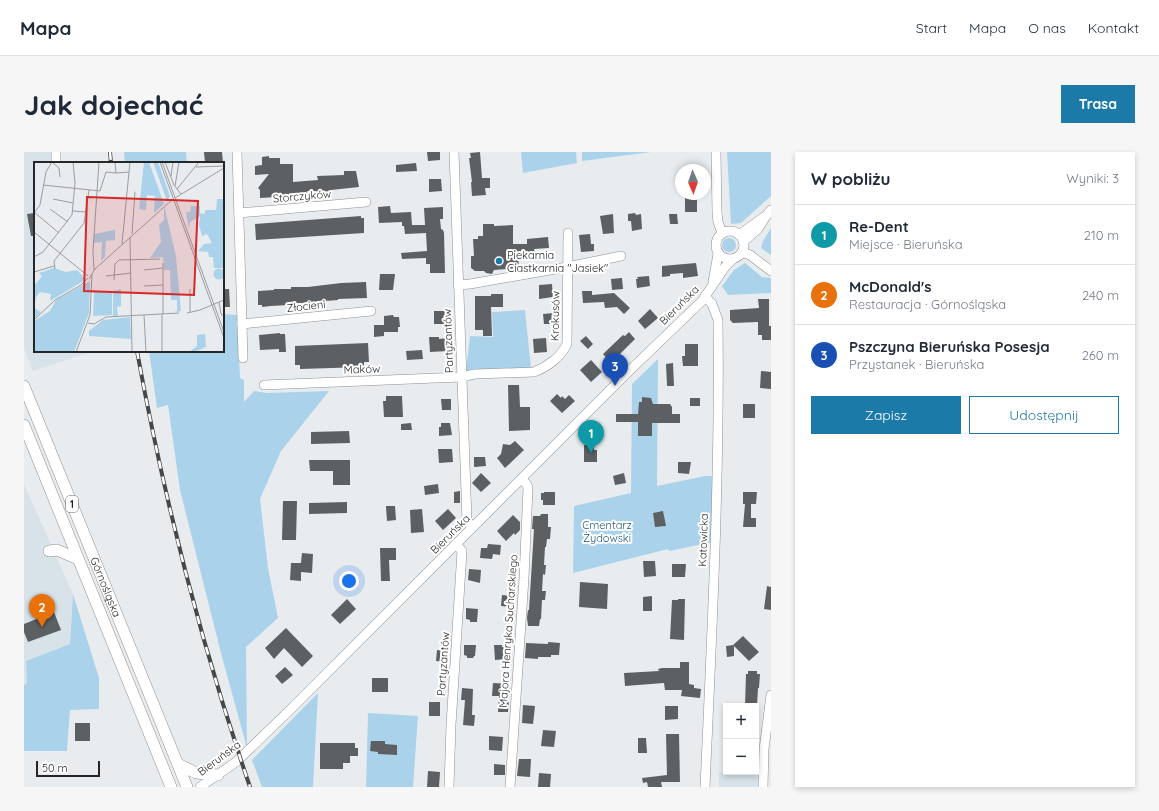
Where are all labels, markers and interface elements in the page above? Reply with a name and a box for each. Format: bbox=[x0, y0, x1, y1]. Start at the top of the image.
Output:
text: Mapa bbox=[20, 16, 71, 40]
text: Start bbox=[916, 19, 947, 37]
text: Mapa bbox=[969, 19, 1006, 37]
text: O nas bbox=[1028, 19, 1066, 37]
text: Kontakt bbox=[1088, 19, 1139, 37]
button: Trasa bbox=[1061, 85, 1135, 123]
text: Jak dojechać bbox=[24, 87, 203, 122]
inset map bbox=[34, 162, 224, 352]
north arrow bbox=[675, 164, 711, 200]
text: W pobliżu bbox=[811, 168, 891, 189]
text: Wyniki: 3 bbox=[1066, 170, 1119, 186]
street label: Storczyków bbox=[272, 186, 332, 206]
text: Re-Dent bbox=[849, 217, 909, 236]
text: 1 bbox=[821, 227, 827, 243]
text: 210 m bbox=[1084, 227, 1119, 243]
text: Miejsce · Bieruńska bbox=[849, 236, 963, 252]
place label: Piekarnia Ciastkarnia "Jasiek" bbox=[507, 248, 608, 275]
marker: Piekarnia Ciastkarnia "Jasiek" bbox=[494, 256, 504, 266]
text: McDonald's bbox=[849, 277, 931, 296]
street label: Bieruńska bbox=[656, 282, 702, 328]
text: 2 bbox=[820, 287, 828, 303]
text: 240 m bbox=[1082, 287, 1119, 303]
street label: Krokusów bbox=[548, 291, 562, 341]
text: Restauracja · Górnośląska bbox=[849, 296, 1006, 312]
street label: Złocieni bbox=[286, 297, 326, 315]
street label: Partyzantów bbox=[440, 309, 456, 373]
text: Pszczyna Bieruńska Posesja bbox=[849, 337, 1050, 356]
text: 3 bbox=[821, 347, 827, 363]
text: 260 m bbox=[1082, 347, 1119, 363]
pin: 3 bbox=[602, 353, 628, 386]
text: Przystanek · Bieruńska bbox=[849, 356, 984, 372]
street label: Maków bbox=[343, 361, 381, 377]
button: Zapisz bbox=[811, 396, 961, 434]
button: Udostępnij bbox=[969, 396, 1119, 434]
pin: 1 bbox=[578, 420, 604, 453]
road number: 1 bbox=[66, 496, 78, 512]
street label: Bieruńska bbox=[427, 511, 473, 557]
street label: Katowicka bbox=[695, 513, 711, 567]
park label: Cmentarz Żydowski bbox=[582, 518, 632, 545]
street label: Majora Henryka Sucharskiego bbox=[496, 553, 520, 708]
street label: Górnośląska bbox=[87, 555, 124, 619]
your location bbox=[339, 571, 359, 591]
pin: 2 bbox=[29, 594, 55, 627]
street label: Partyzantów bbox=[434, 631, 452, 697]
map controls bbox=[723, 703, 759, 775]
button: + bbox=[723, 703, 759, 739]
street label: Bieruńska bbox=[195, 737, 243, 779]
button: − bbox=[723, 739, 759, 775]
scale bar bbox=[36, 759, 100, 778]
text: 50 m bbox=[42, 761, 68, 775]

